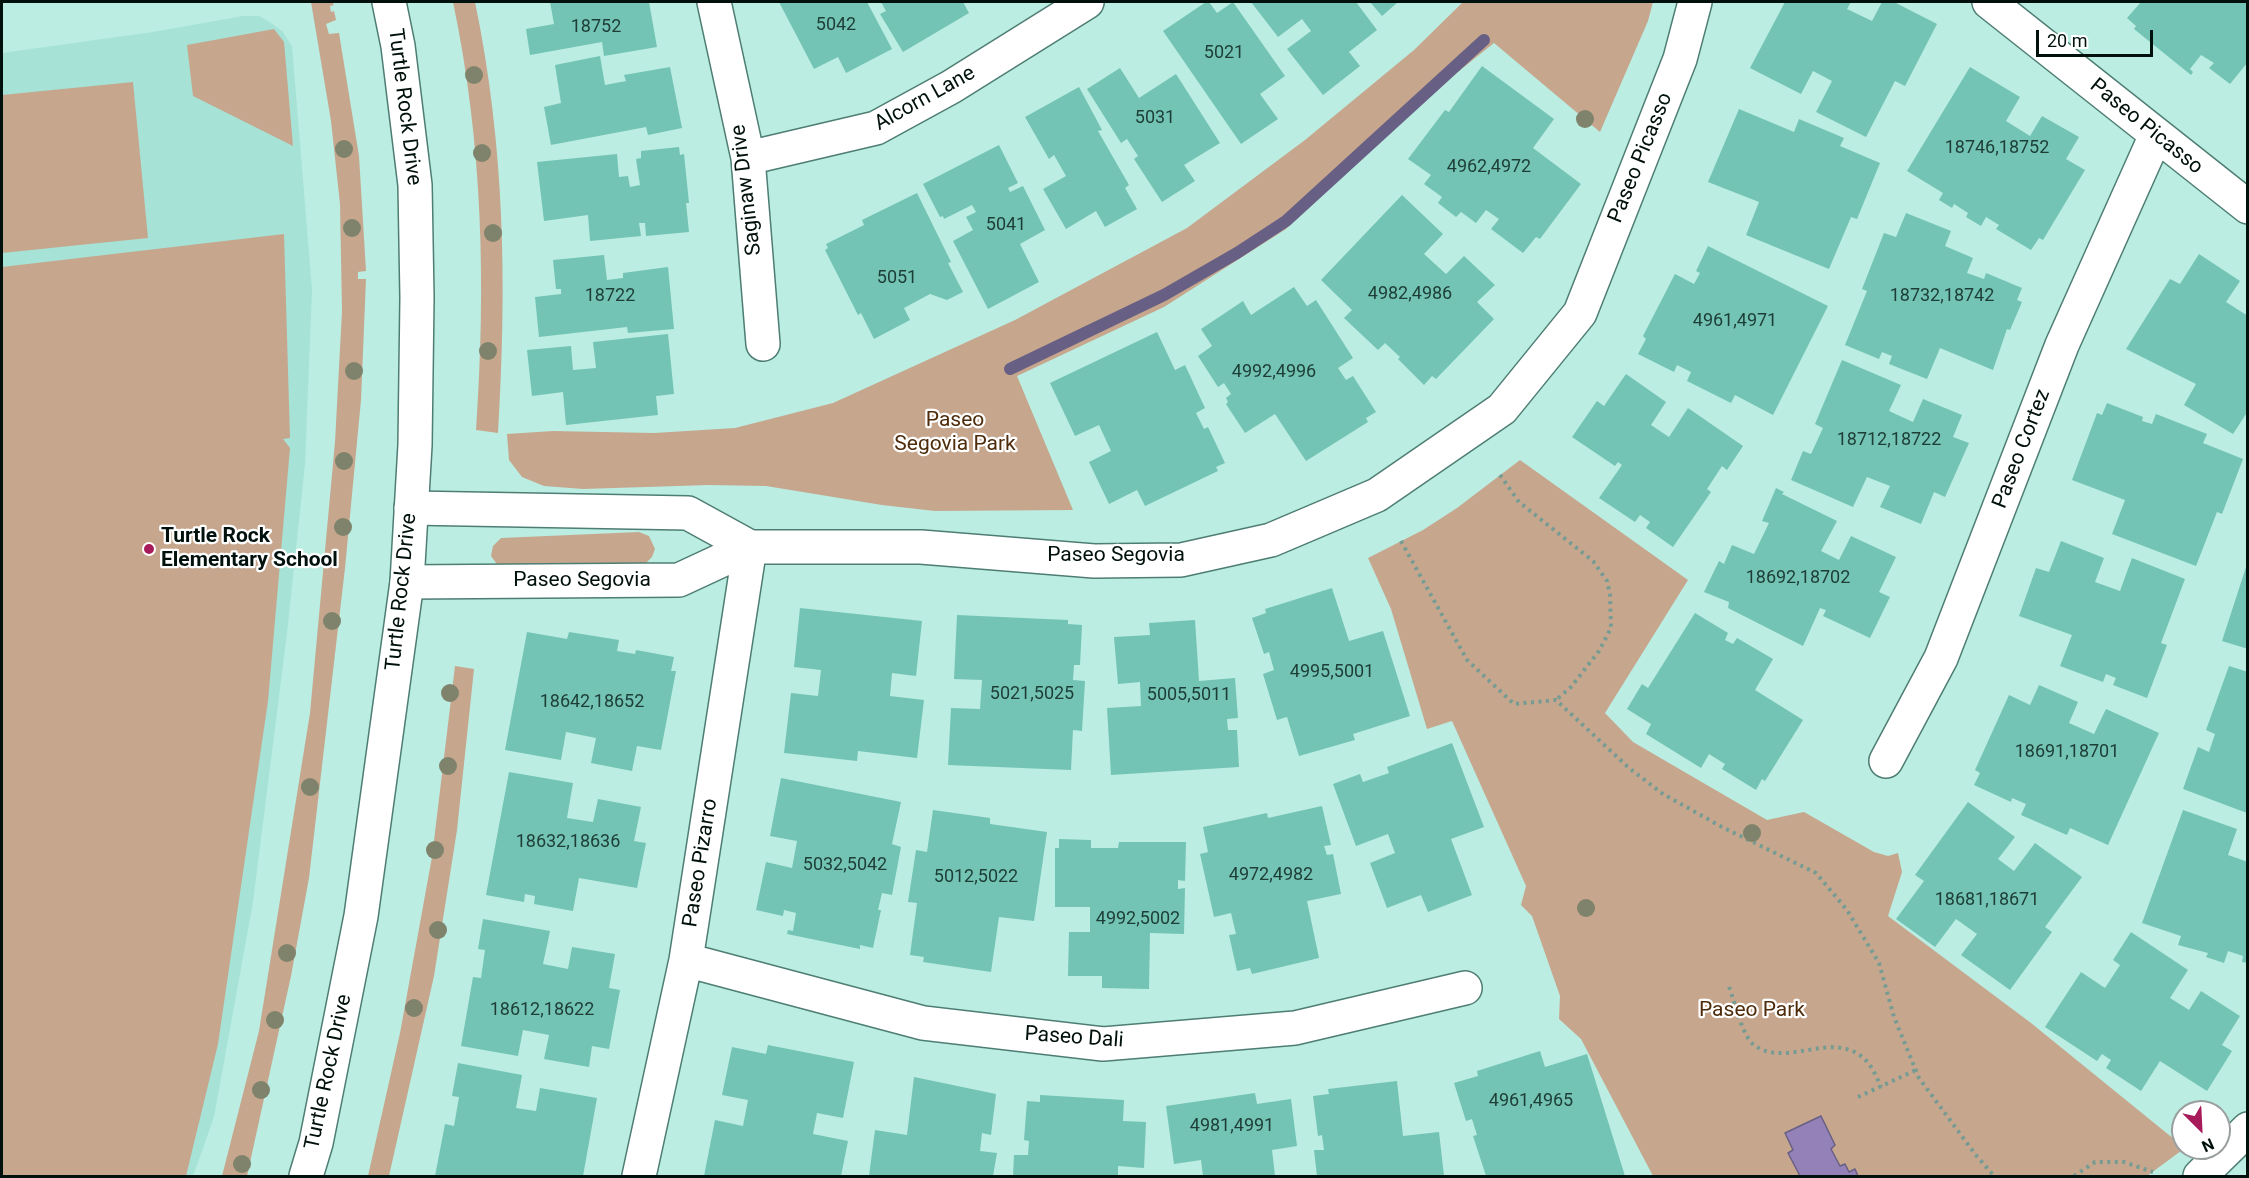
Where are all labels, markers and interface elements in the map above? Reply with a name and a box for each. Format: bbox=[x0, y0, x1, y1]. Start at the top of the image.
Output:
house number: 5042 bbox=[816, 14, 856, 36]
house number: 18752 bbox=[571, 16, 621, 38]
scale bar bbox=[2039, 18, 2156, 56]
street label: Turtle Rock Drive bbox=[382, 27, 426, 187]
text: 20 m bbox=[2047, 30, 2087, 51]
house number: 5021 bbox=[1204, 42, 1244, 64]
street label: Alcorn Lane bbox=[870, 61, 980, 137]
street label: Paseo Picasso bbox=[2084, 74, 2208, 180]
street label: Paseo Picasso bbox=[1603, 89, 1679, 227]
house number: 5031 bbox=[1135, 107, 1175, 129]
street label: Saginaw Drive bbox=[726, 123, 768, 257]
house number: 18746,18752 bbox=[1945, 137, 2049, 159]
house number: 4962,4972 bbox=[1447, 156, 1531, 178]
house number: 5041 bbox=[986, 214, 1026, 236]
house number: 5051 bbox=[877, 267, 917, 289]
house number: 4982,4986 bbox=[1368, 283, 1452, 305]
house number: 18722 bbox=[585, 285, 635, 307]
house number: 18732,18742 bbox=[1890, 285, 1994, 307]
house number: 4961,4971 bbox=[1693, 310, 1777, 332]
house number: 4992,4996 bbox=[1232, 361, 1316, 383]
street label: Paseo Cortez bbox=[1988, 386, 2056, 512]
park label: Paseo Segovia Park bbox=[894, 408, 1016, 458]
house number: 18712,18722 bbox=[1837, 429, 1941, 451]
street label: Turtle Rock Drive bbox=[381, 512, 423, 672]
place label: Turtle Rock Elementary School bbox=[161, 524, 338, 574]
marker: Turtle Rock Elementary School bbox=[142, 542, 156, 556]
street label: Paseo Segovia bbox=[1047, 543, 1185, 569]
house number: 18692,18702 bbox=[1746, 567, 1850, 589]
street label: Paseo Segovia bbox=[513, 568, 651, 594]
house number: 4995,5001 bbox=[1290, 661, 1374, 683]
house number: 5021,5025 bbox=[990, 683, 1074, 705]
house number: 5005,5011 bbox=[1147, 684, 1231, 706]
house number: 18642,18652 bbox=[540, 691, 644, 713]
house number: 18691,18701 bbox=[2015, 741, 2119, 763]
street label: Paseo Pizarro bbox=[678, 797, 724, 929]
house number: 18632,18636 bbox=[516, 831, 620, 853]
house number: 5032,5042 bbox=[803, 854, 887, 876]
house number: 4972,4982 bbox=[1229, 864, 1313, 886]
house number: 5012,5022 bbox=[934, 866, 1018, 888]
house number: 18681,18671 bbox=[1935, 889, 2039, 911]
house number: 4992,5002 bbox=[1096, 908, 1180, 930]
street label: Turtle Rock Drive bbox=[300, 992, 358, 1152]
park label: Paseo Park bbox=[1699, 998, 1805, 1024]
house number: 18612,18622 bbox=[490, 999, 594, 1021]
street label: Paseo Dali bbox=[1024, 1022, 1124, 1054]
house number: 4961,4965 bbox=[1489, 1090, 1573, 1112]
north arrow bbox=[2171, 1100, 2231, 1160]
house number: 4981,4991 bbox=[1190, 1115, 1274, 1137]
text: N bbox=[2199, 1134, 2217, 1156]

